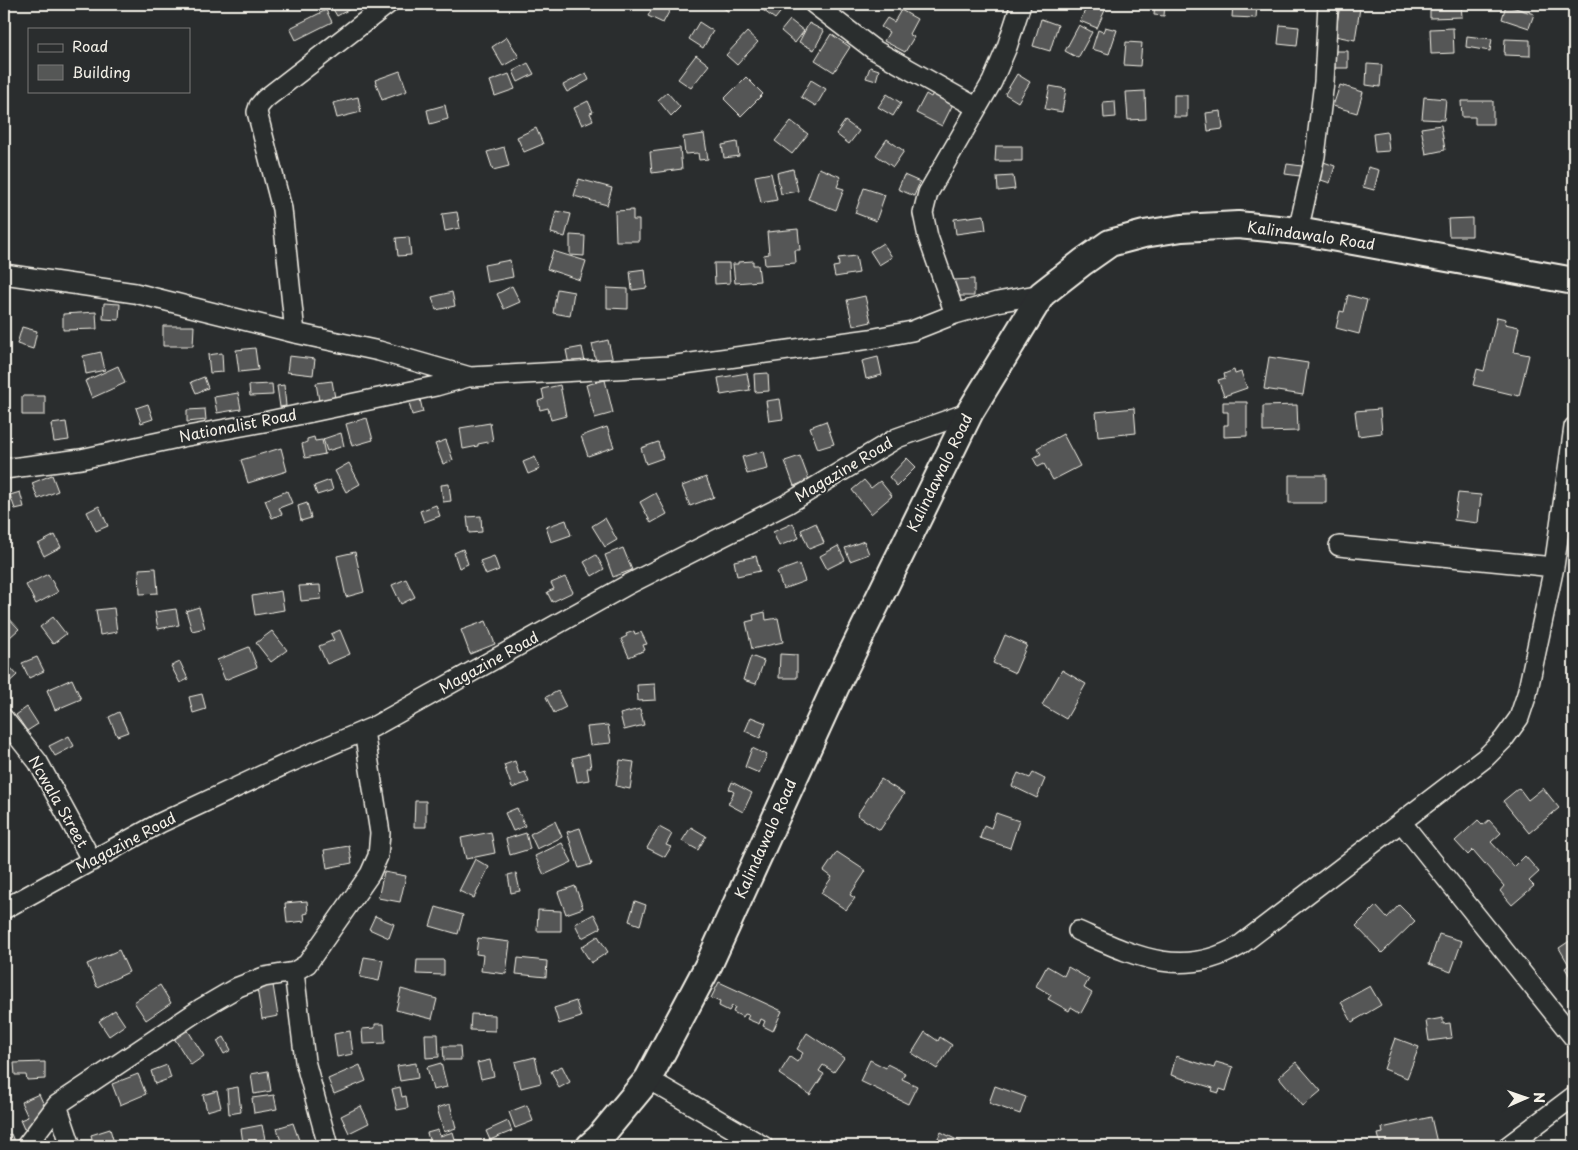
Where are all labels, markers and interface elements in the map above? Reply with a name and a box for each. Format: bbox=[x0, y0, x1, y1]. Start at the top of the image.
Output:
legend bbox=[28, 28, 190, 92]
text: Road bbox=[72, 34, 108, 57]
text: Building bbox=[72, 60, 131, 83]
street label: Kalindawalo Road bbox=[1246, 214, 1377, 255]
street label: Nationalist Road bbox=[177, 402, 299, 447]
street label: Kalindawalo Road bbox=[900, 409, 977, 535]
street label: Magazine Road bbox=[790, 430, 897, 507]
street label: Magazine Road bbox=[434, 625, 542, 699]
street label: Ncwala Street bbox=[24, 751, 95, 851]
street label: Kalindawalo Road bbox=[728, 775, 801, 902]
street label: Magazine Road bbox=[71, 805, 180, 878]
north arrow bbox=[1500, 1072, 1550, 1122]
text: N bbox=[1529, 1092, 1550, 1103]

